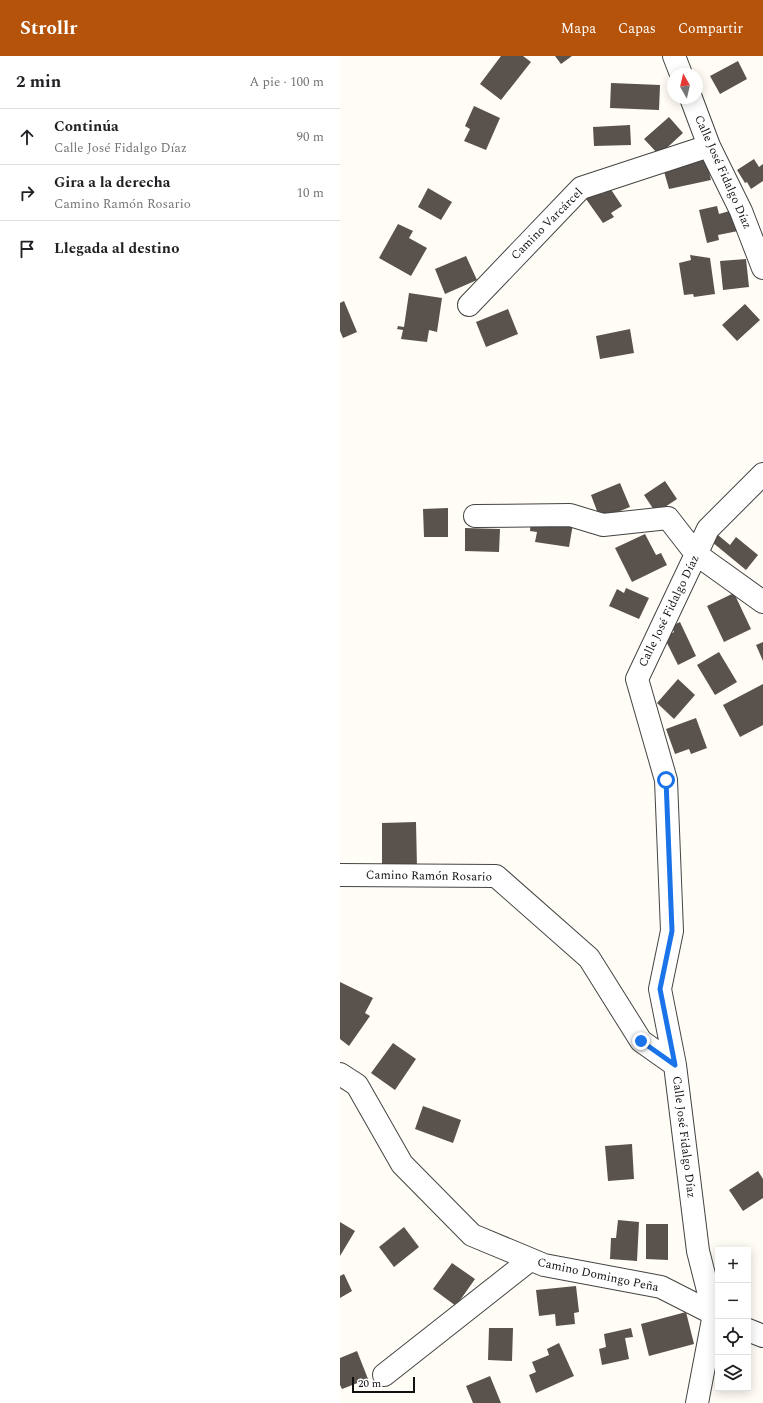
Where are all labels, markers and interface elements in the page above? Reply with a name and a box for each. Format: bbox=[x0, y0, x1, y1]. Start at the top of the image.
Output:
text: Strollr bbox=[20, 14, 77, 43]
text: Mapa bbox=[561, 18, 596, 39]
text: Capas bbox=[618, 18, 656, 39]
text: Compartir bbox=[678, 18, 743, 39]
north arrow bbox=[667, 68, 703, 104]
text: 2 min bbox=[16, 69, 61, 95]
text: A pie · 100 m bbox=[250, 72, 324, 92]
street label: Calle José Fidalgo Díaz bbox=[689, 112, 757, 232]
text: Continúa bbox=[54, 115, 119, 138]
icon: ahead bbox=[16, 126, 38, 148]
text: 90 m bbox=[297, 127, 324, 147]
text: Calle José Fidalgo Díaz bbox=[54, 138, 187, 158]
text: Gira a la derecha bbox=[54, 171, 170, 194]
icon: right bbox=[16, 182, 38, 204]
text: 10 m bbox=[297, 183, 324, 203]
street label: Camino Varcárcel bbox=[507, 184, 587, 264]
text: Camino Ramón Rosario bbox=[54, 194, 191, 214]
text: Llegada al destino bbox=[54, 237, 179, 260]
icon: arrive bbox=[16, 238, 38, 260]
street label: Calle José Fidalgo Díaz bbox=[634, 552, 704, 670]
route start bbox=[657, 771, 675, 789]
street label: Camino Ramón Rosario bbox=[366, 865, 492, 887]
route end bbox=[632, 1032, 650, 1050]
street label: Calle José Fidalgo Díaz bbox=[667, 1075, 701, 1199]
map controls bbox=[715, 1247, 751, 1391]
button: + bbox=[715, 1247, 751, 1283]
street label: Camino Domingo Peña bbox=[536, 1253, 661, 1297]
button: − bbox=[715, 1283, 751, 1319]
button: locate bbox=[715, 1319, 751, 1355]
button: layers bbox=[715, 1355, 751, 1391]
scale bar bbox=[352, 1375, 415, 1394]
text: 20 m bbox=[358, 1375, 381, 1392]

